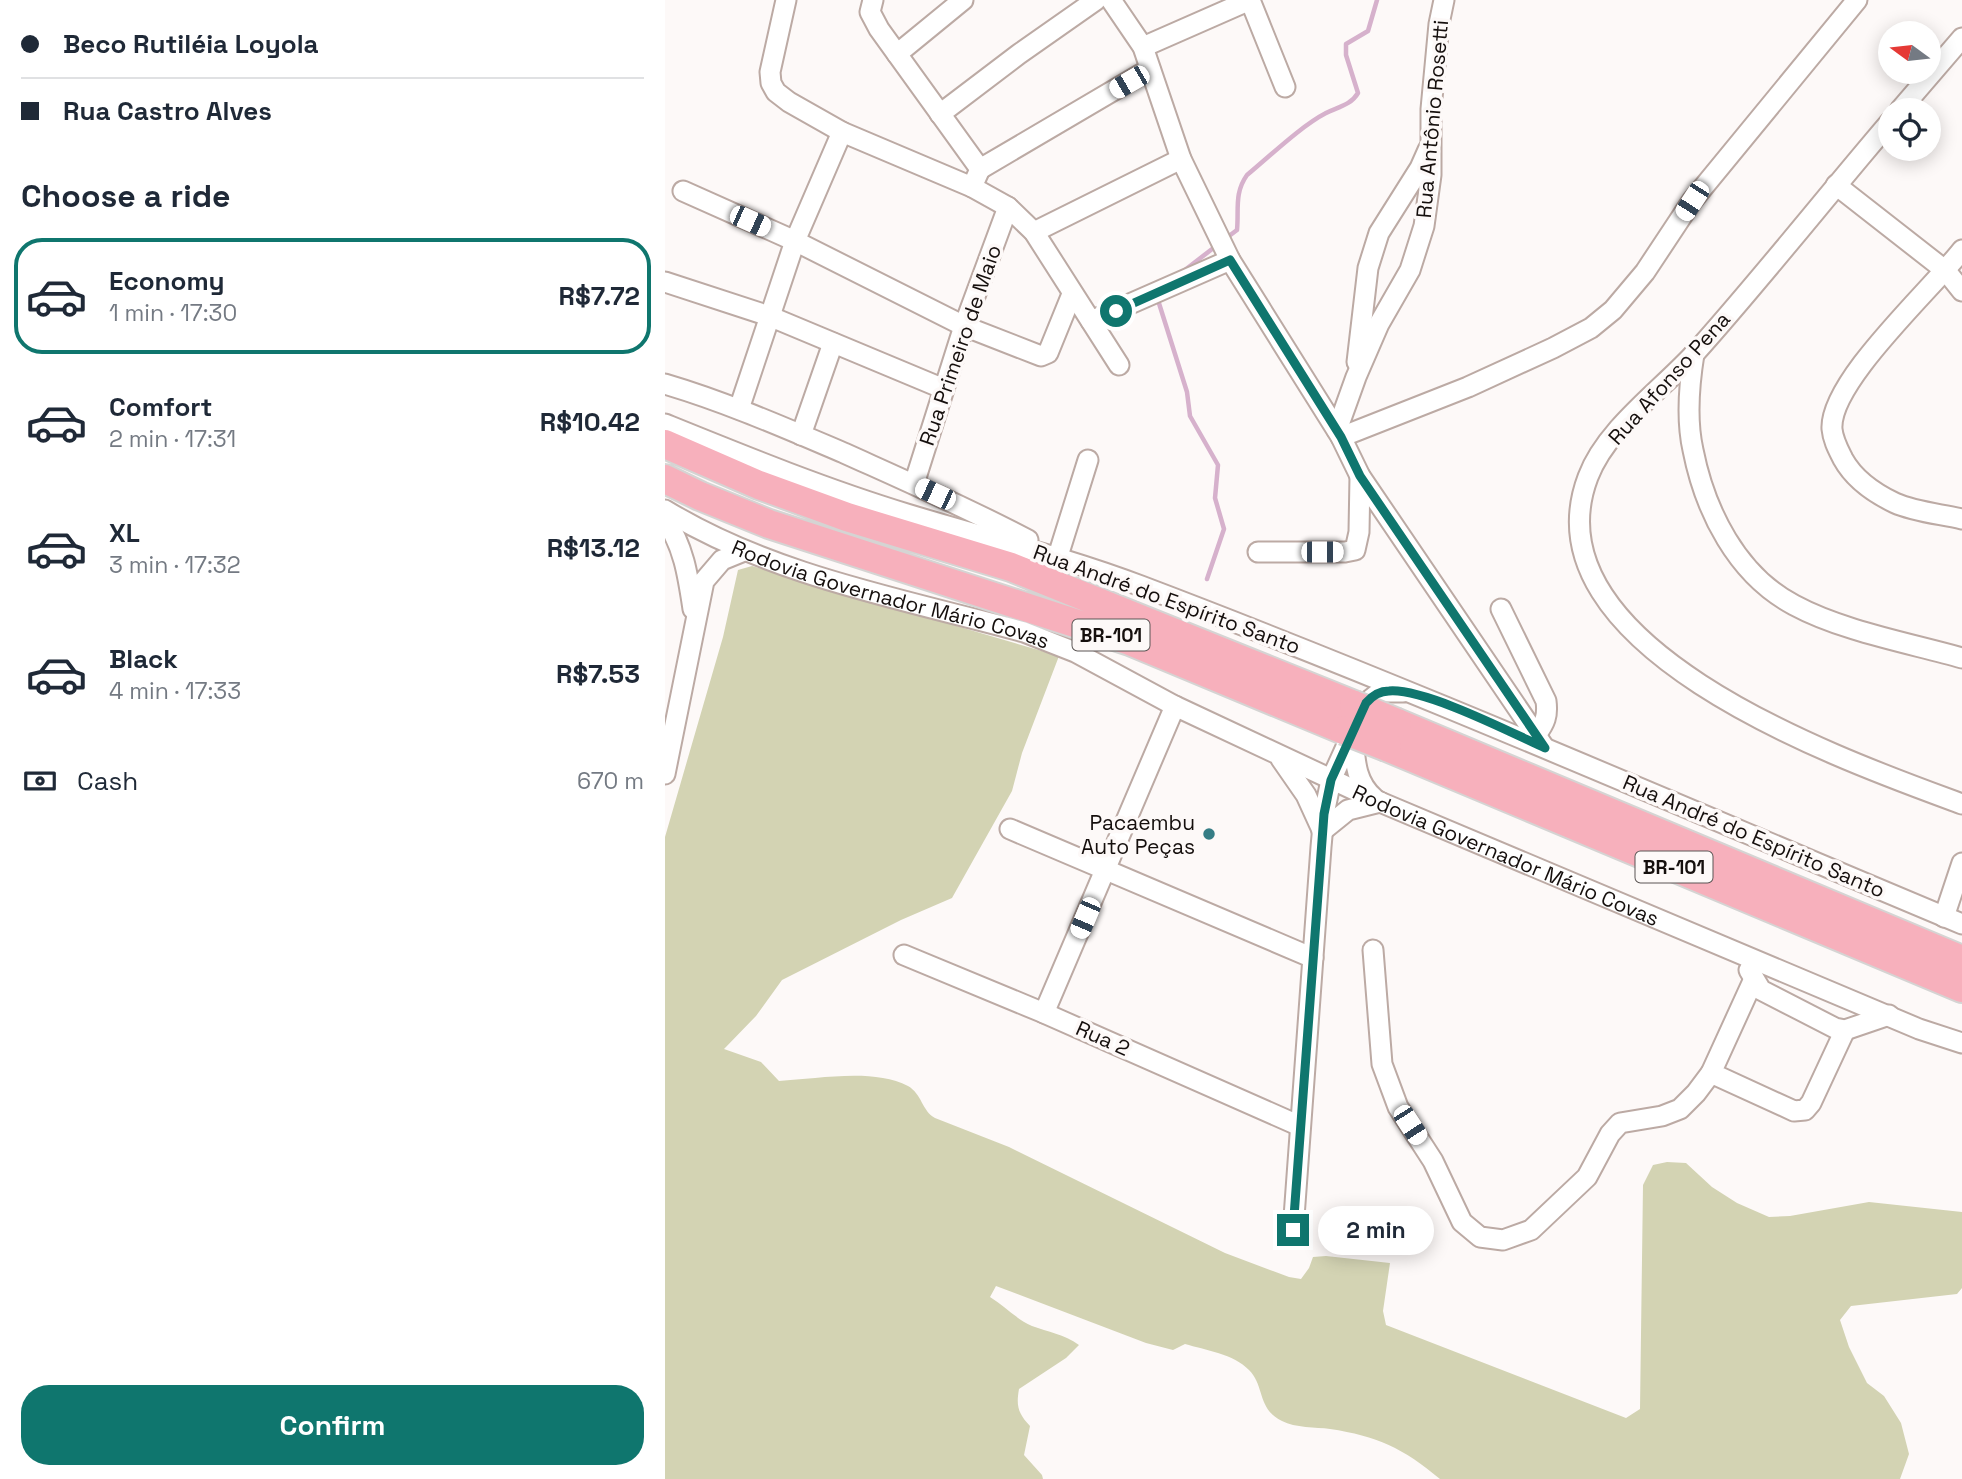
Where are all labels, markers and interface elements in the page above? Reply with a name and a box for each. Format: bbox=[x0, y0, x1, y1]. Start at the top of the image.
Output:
street label: Rua Antônio Rosetti bbox=[1410, 19, 1454, 219]
north arrow bbox=[1878, 21, 1941, 84]
map controls bbox=[1878, 21, 1941, 161]
text: Beco Rutiléia Loyola bbox=[63, 27, 319, 61]
car bbox=[1106, 62, 1153, 102]
text: Rua Castro Alves bbox=[63, 94, 272, 128]
button: locate bbox=[1878, 98, 1941, 161]
text: Choose a ride bbox=[21, 176, 231, 216]
car bbox=[1672, 178, 1713, 224]
car bbox=[727, 203, 774, 239]
street label: Rua Primeiro de Maio bbox=[913, 241, 1007, 449]
text: Economy bbox=[109, 264, 225, 298]
icon: car bbox=[25, 265, 88, 328]
text: R$7.72 bbox=[559, 279, 640, 313]
route start bbox=[1100, 295, 1132, 327]
text: 1 min · 17:30 bbox=[109, 298, 237, 328]
street label: Rua Afonso Pena bbox=[1602, 306, 1736, 450]
text: Comfort bbox=[109, 390, 212, 424]
icon: car bbox=[25, 391, 88, 454]
text: R$10.42 bbox=[540, 405, 640, 439]
text: 2 min · 17:31 bbox=[109, 424, 236, 454]
car bbox=[912, 476, 959, 512]
text: XL bbox=[109, 516, 140, 550]
icon: car bbox=[25, 517, 88, 580]
text: R$13.12 bbox=[547, 531, 640, 565]
street label: Rodovia Governador Mário Covas bbox=[728, 533, 1054, 654]
street label: Rua André do Espírito Santo bbox=[1030, 538, 1304, 660]
car bbox=[1302, 542, 1344, 563]
text: 3 min · 17:32 bbox=[109, 550, 241, 580]
road number: BR-101 bbox=[1073, 620, 1150, 650]
text: Black bbox=[109, 642, 178, 676]
icon: car bbox=[25, 643, 88, 706]
text: R$7.53 bbox=[556, 657, 640, 691]
text: 4 min · 17:33 bbox=[109, 676, 241, 706]
icon: cash bbox=[21, 762, 59, 800]
text: Cash bbox=[77, 764, 138, 798]
text: 670 m bbox=[577, 766, 644, 796]
street label: Rua André do Espírito Santo bbox=[1619, 768, 1889, 904]
street label: Rodovia Governador Mário Covas bbox=[1348, 778, 1663, 932]
place label: Pacaembu Auto Peças bbox=[1081, 809, 1195, 860]
marker: Pacaembu Auto Peças bbox=[1201, 826, 1217, 842]
road number: BR-101 bbox=[1635, 852, 1713, 882]
car bbox=[1068, 895, 1103, 941]
street label: Rua 2 bbox=[1072, 1014, 1134, 1062]
car bbox=[1390, 1102, 1431, 1148]
callout: 2 min bbox=[1317, 1206, 1433, 1254]
route end bbox=[1277, 1214, 1309, 1246]
text: 2 min bbox=[1346, 1215, 1406, 1245]
button: Confirm bbox=[21, 1385, 644, 1465]

